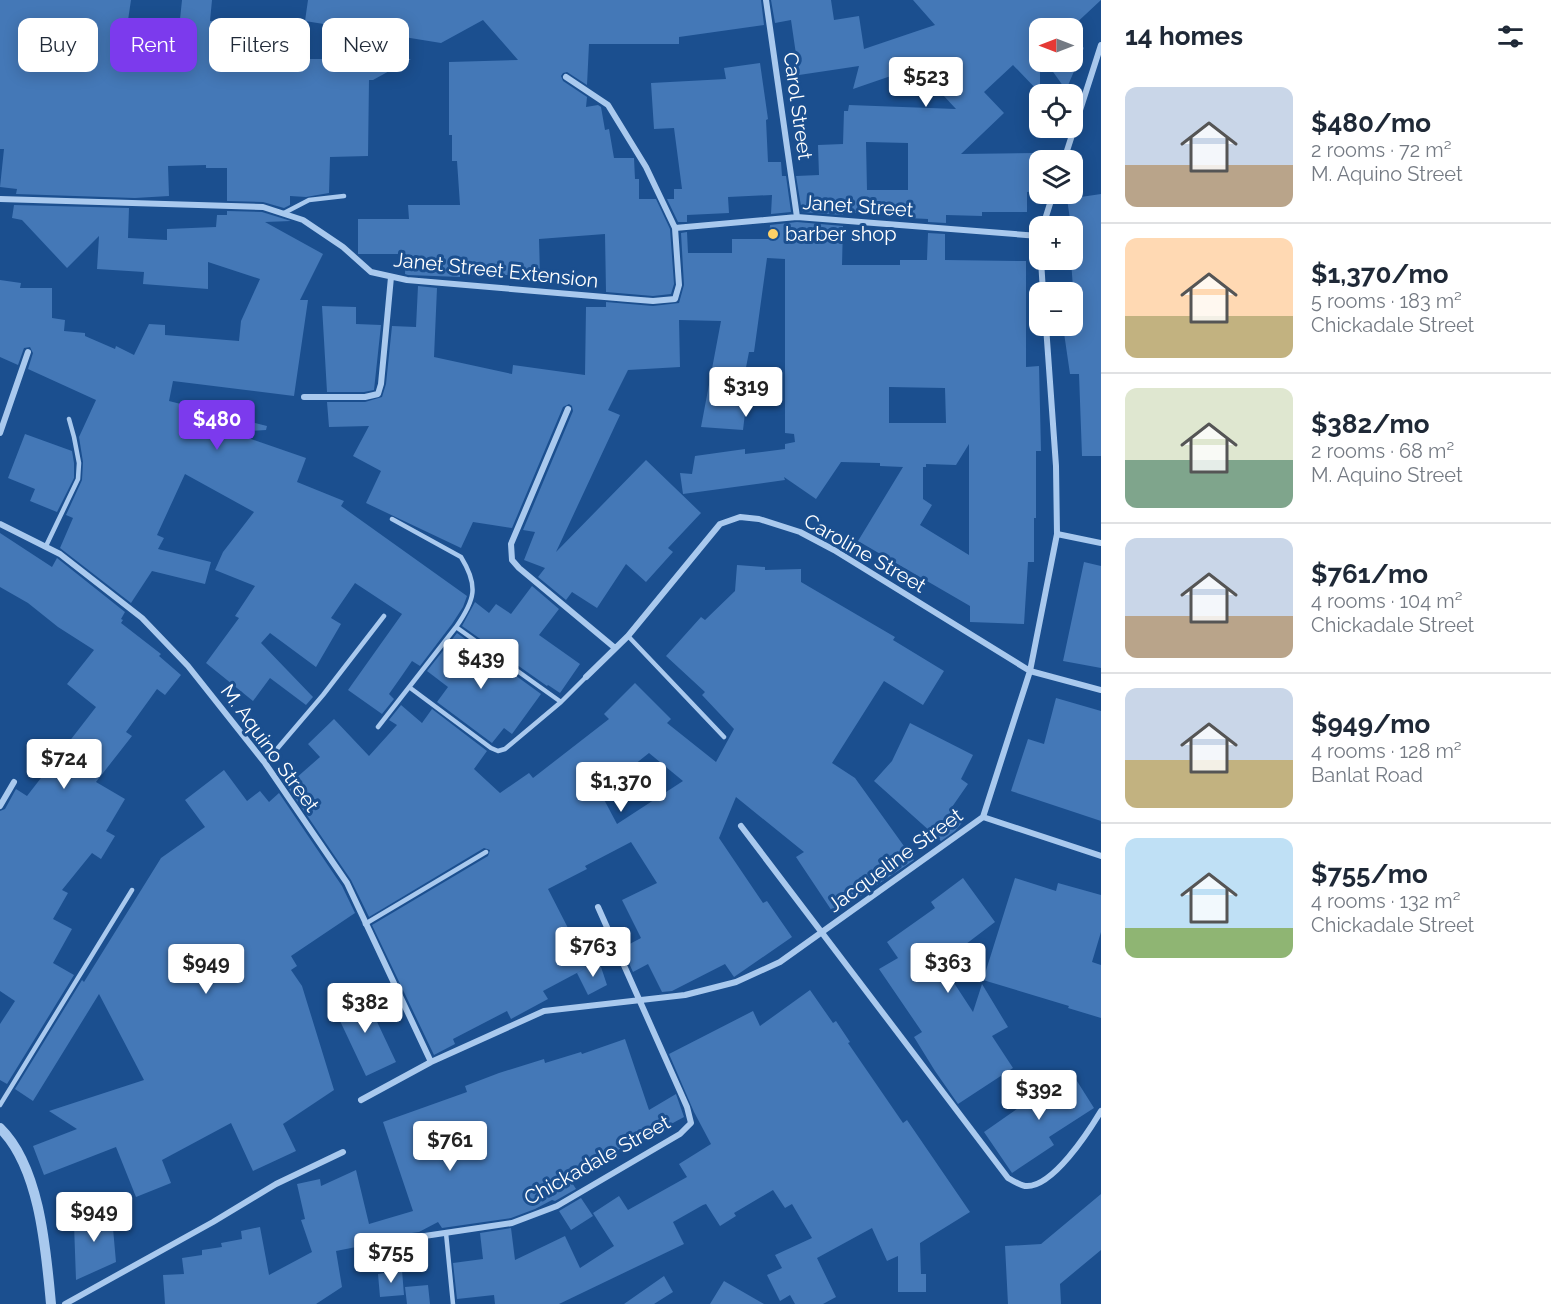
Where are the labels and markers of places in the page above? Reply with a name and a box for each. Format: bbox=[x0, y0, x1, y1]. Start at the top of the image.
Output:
pin: $523 bbox=[890, 57, 962, 108]
place label: barber shop bbox=[785, 222, 897, 246]
marker: barber shop bbox=[766, 227, 780, 241]
pin: $319 bbox=[710, 367, 782, 418]
pin: $480 bbox=[181, 400, 253, 451]
pin: $439 bbox=[445, 639, 517, 690]
pin: $724 bbox=[28, 739, 100, 790]
pin: $1,370 bbox=[572, 762, 670, 813]
pin: $763 bbox=[557, 927, 629, 978]
pin: $363 bbox=[912, 943, 984, 994]
pin: $949 bbox=[170, 944, 242, 995]
pin: $382 bbox=[329, 983, 401, 1034]
pin: $392 bbox=[1003, 1070, 1075, 1121]
pin: $761 bbox=[414, 1121, 486, 1172]
pin: $949 bbox=[58, 1192, 130, 1243]
pin: $755 bbox=[355, 1233, 427, 1284]

